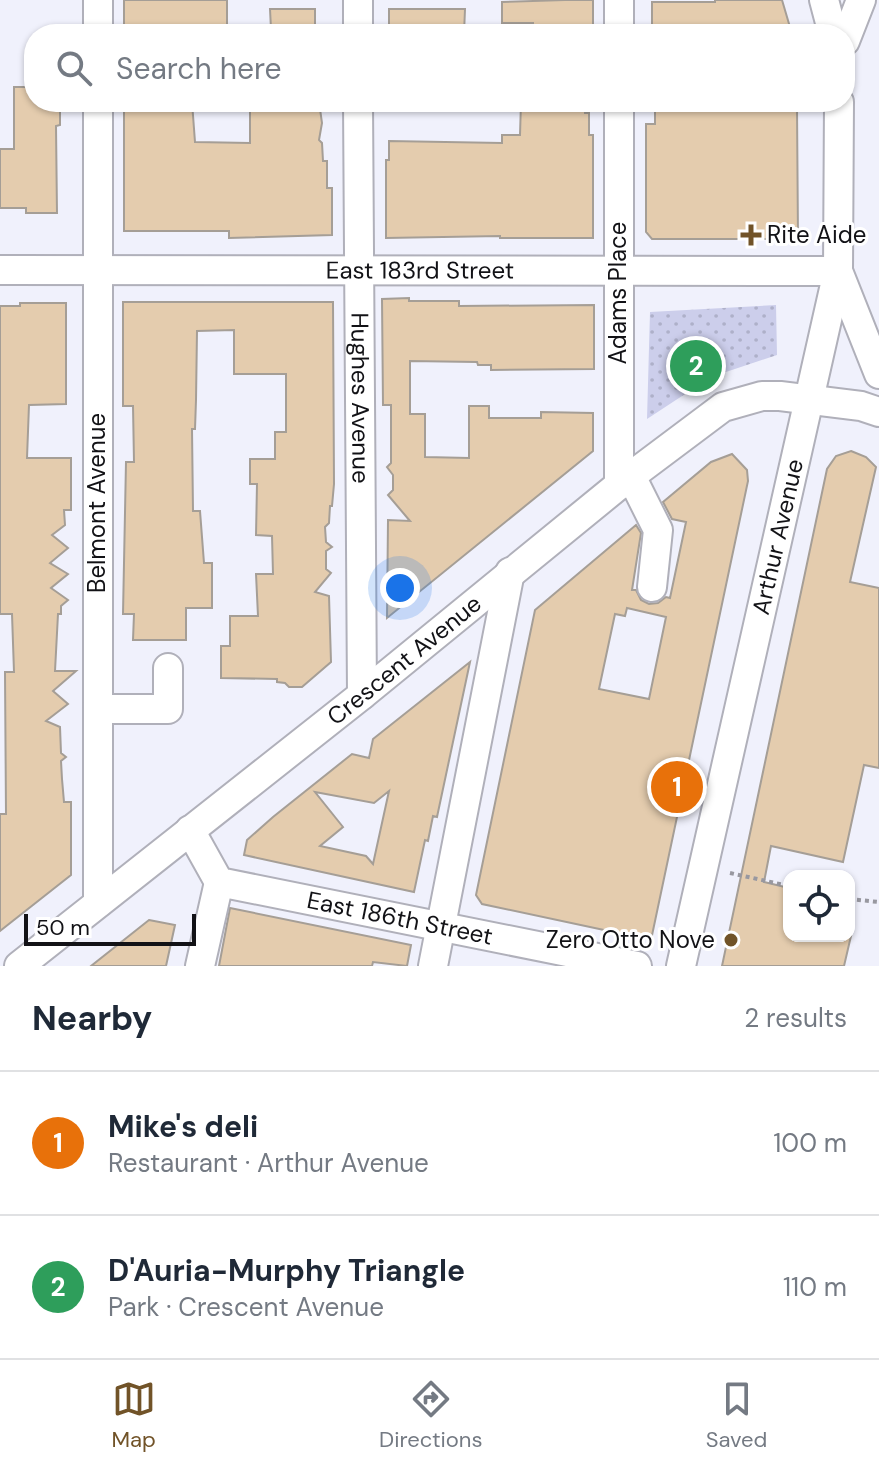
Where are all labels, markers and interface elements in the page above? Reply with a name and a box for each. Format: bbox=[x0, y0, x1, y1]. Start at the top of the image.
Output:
search box bbox=[24, 24, 855, 112]
icon: search bbox=[52, 46, 96, 90]
text: Search here bbox=[116, 49, 282, 88]
place label: Rite Aide bbox=[767, 219, 866, 250]
street label: Adams Place bbox=[602, 222, 633, 364]
marker: Rite Aide bbox=[742, 226, 760, 244]
street label: East 183rd Street bbox=[326, 254, 514, 286]
street label: Hughes Avenue bbox=[344, 312, 377, 484]
pin: 2 bbox=[670, 336, 722, 396]
street label: Belmont Avenue bbox=[81, 413, 112, 593]
street label: Arthur Avenue bbox=[745, 456, 810, 618]
your location bbox=[380, 568, 420, 608]
street label: Crescent Avenue bbox=[321, 588, 488, 732]
pin: 1 bbox=[651, 757, 703, 817]
map controls bbox=[783, 870, 855, 942]
button: locate bbox=[783, 870, 855, 942]
street label: East 186th Street bbox=[304, 884, 496, 952]
scale bar bbox=[24, 910, 196, 946]
text: 50 m bbox=[36, 913, 90, 942]
place label: Zero Otto Nove bbox=[546, 924, 715, 955]
marker: Zero Otto Nove bbox=[722, 931, 740, 949]
text: Nearby bbox=[32, 996, 152, 1041]
text: 2 results bbox=[744, 1001, 847, 1035]
text: Mike's deli bbox=[108, 1107, 258, 1146]
text: 1 bbox=[53, 1126, 63, 1160]
text: 100 m bbox=[773, 1126, 847, 1160]
text: Restaurant · Arthur Avenue bbox=[108, 1146, 429, 1180]
text: D'Auria-Murphy Triangle bbox=[108, 1251, 465, 1290]
text: 2 bbox=[50, 1270, 66, 1304]
text: 110 m bbox=[783, 1270, 847, 1304]
text: Park · Crescent Avenue bbox=[108, 1290, 384, 1324]
tab: Map bbox=[112, 1377, 156, 1454]
tab: Directions bbox=[379, 1377, 483, 1454]
tab: Saved bbox=[706, 1377, 767, 1454]

